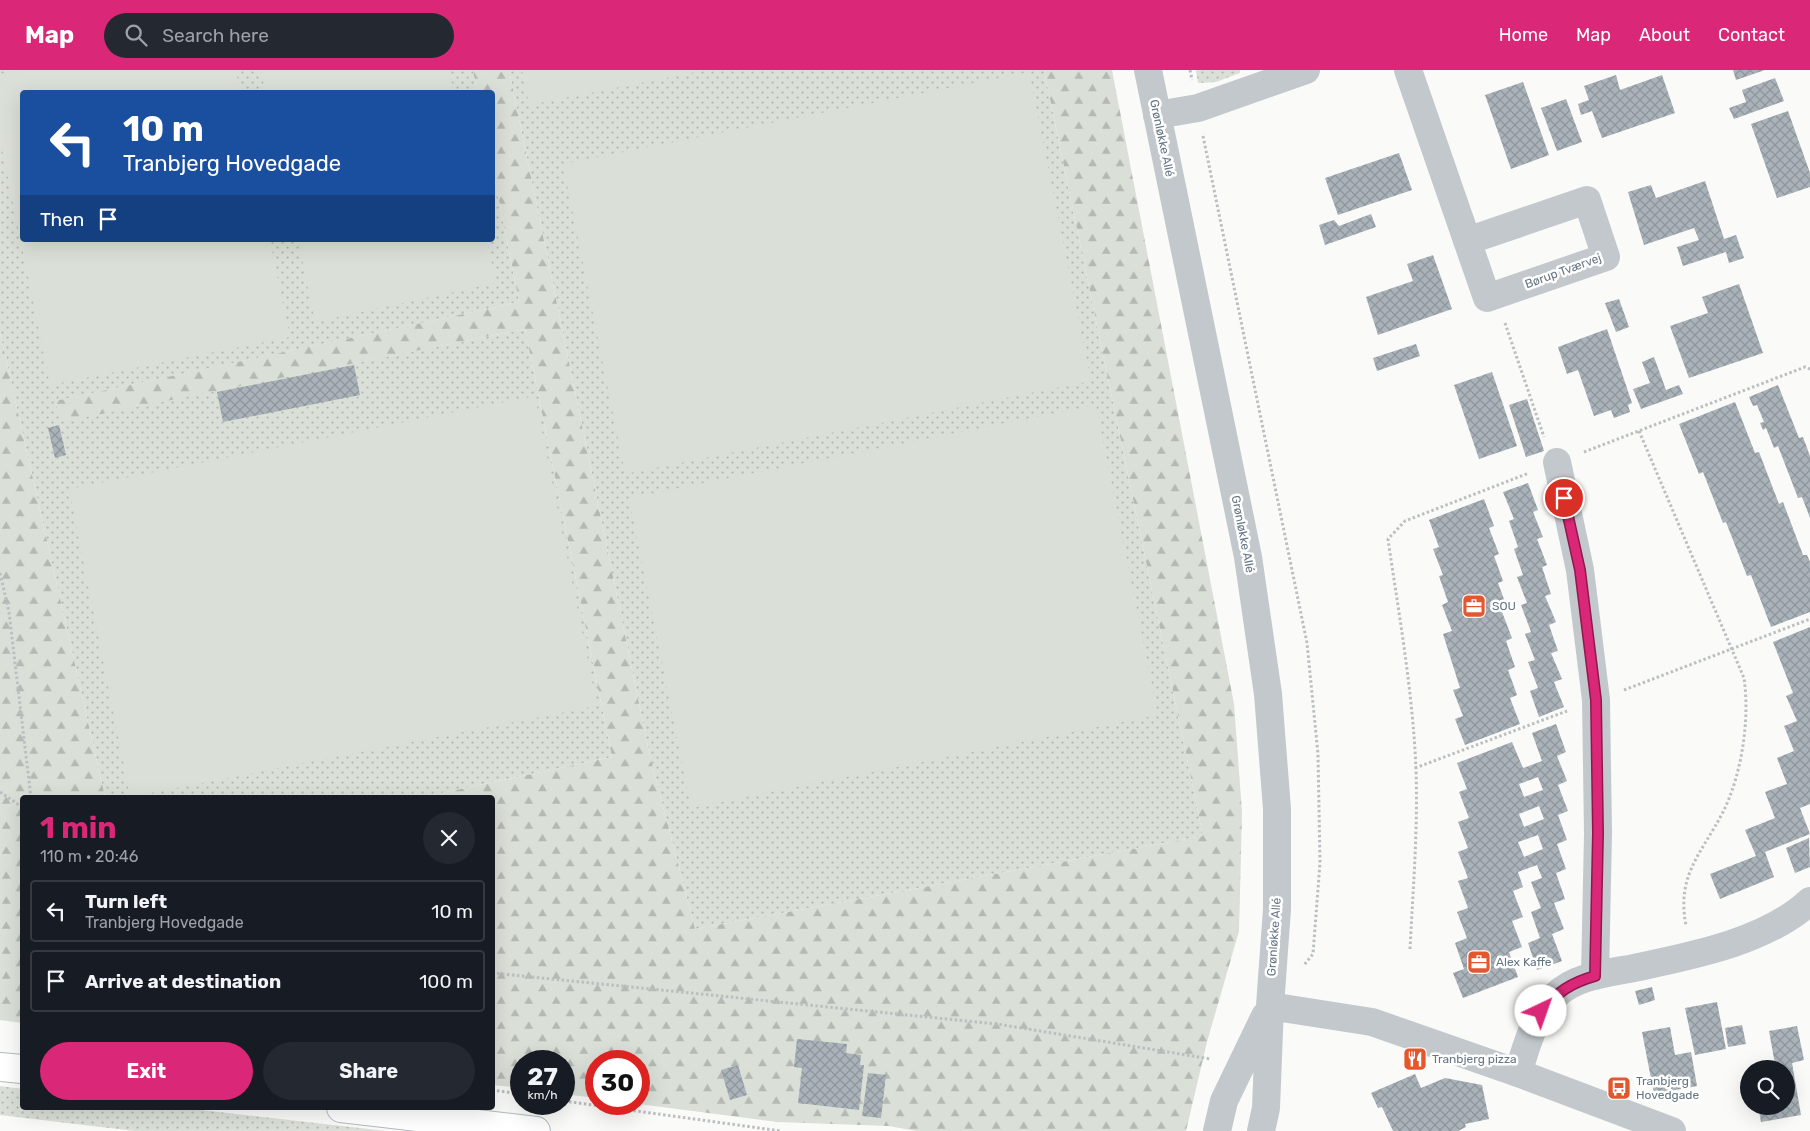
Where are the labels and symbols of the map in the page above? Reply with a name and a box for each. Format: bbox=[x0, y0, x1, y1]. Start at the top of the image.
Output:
street label: Grønløkke Allé bbox=[1147, 98, 1177, 178]
street label: Børup Tværvej bbox=[1523, 251, 1603, 291]
pin bbox=[1543, 477, 1585, 519]
street label: Grønløkke Allé bbox=[1229, 494, 1257, 574]
office icon: SOU bbox=[1461, 593, 1487, 619]
place label: SOU bbox=[1492, 599, 1516, 613]
street label: Grønløkke Allé bbox=[1264, 897, 1284, 977]
office icon: Alex Kaffe bbox=[1466, 949, 1492, 975]
place label: Alex Kaffe bbox=[1496, 955, 1552, 969]
position arrow bbox=[1514, 984, 1566, 1036]
restaurant icon: Tranbjerg pizza bbox=[1402, 1046, 1428, 1072]
speed limit sign: 30 bbox=[585, 1050, 650, 1115]
place label: Tranbjerg pizza bbox=[1432, 1052, 1517, 1066]
place label: Tranbjerg Hovedgade bbox=[1636, 1074, 1699, 1102]
bus stop icon: Tranbjerg Hovedgade bbox=[1606, 1075, 1632, 1101]

